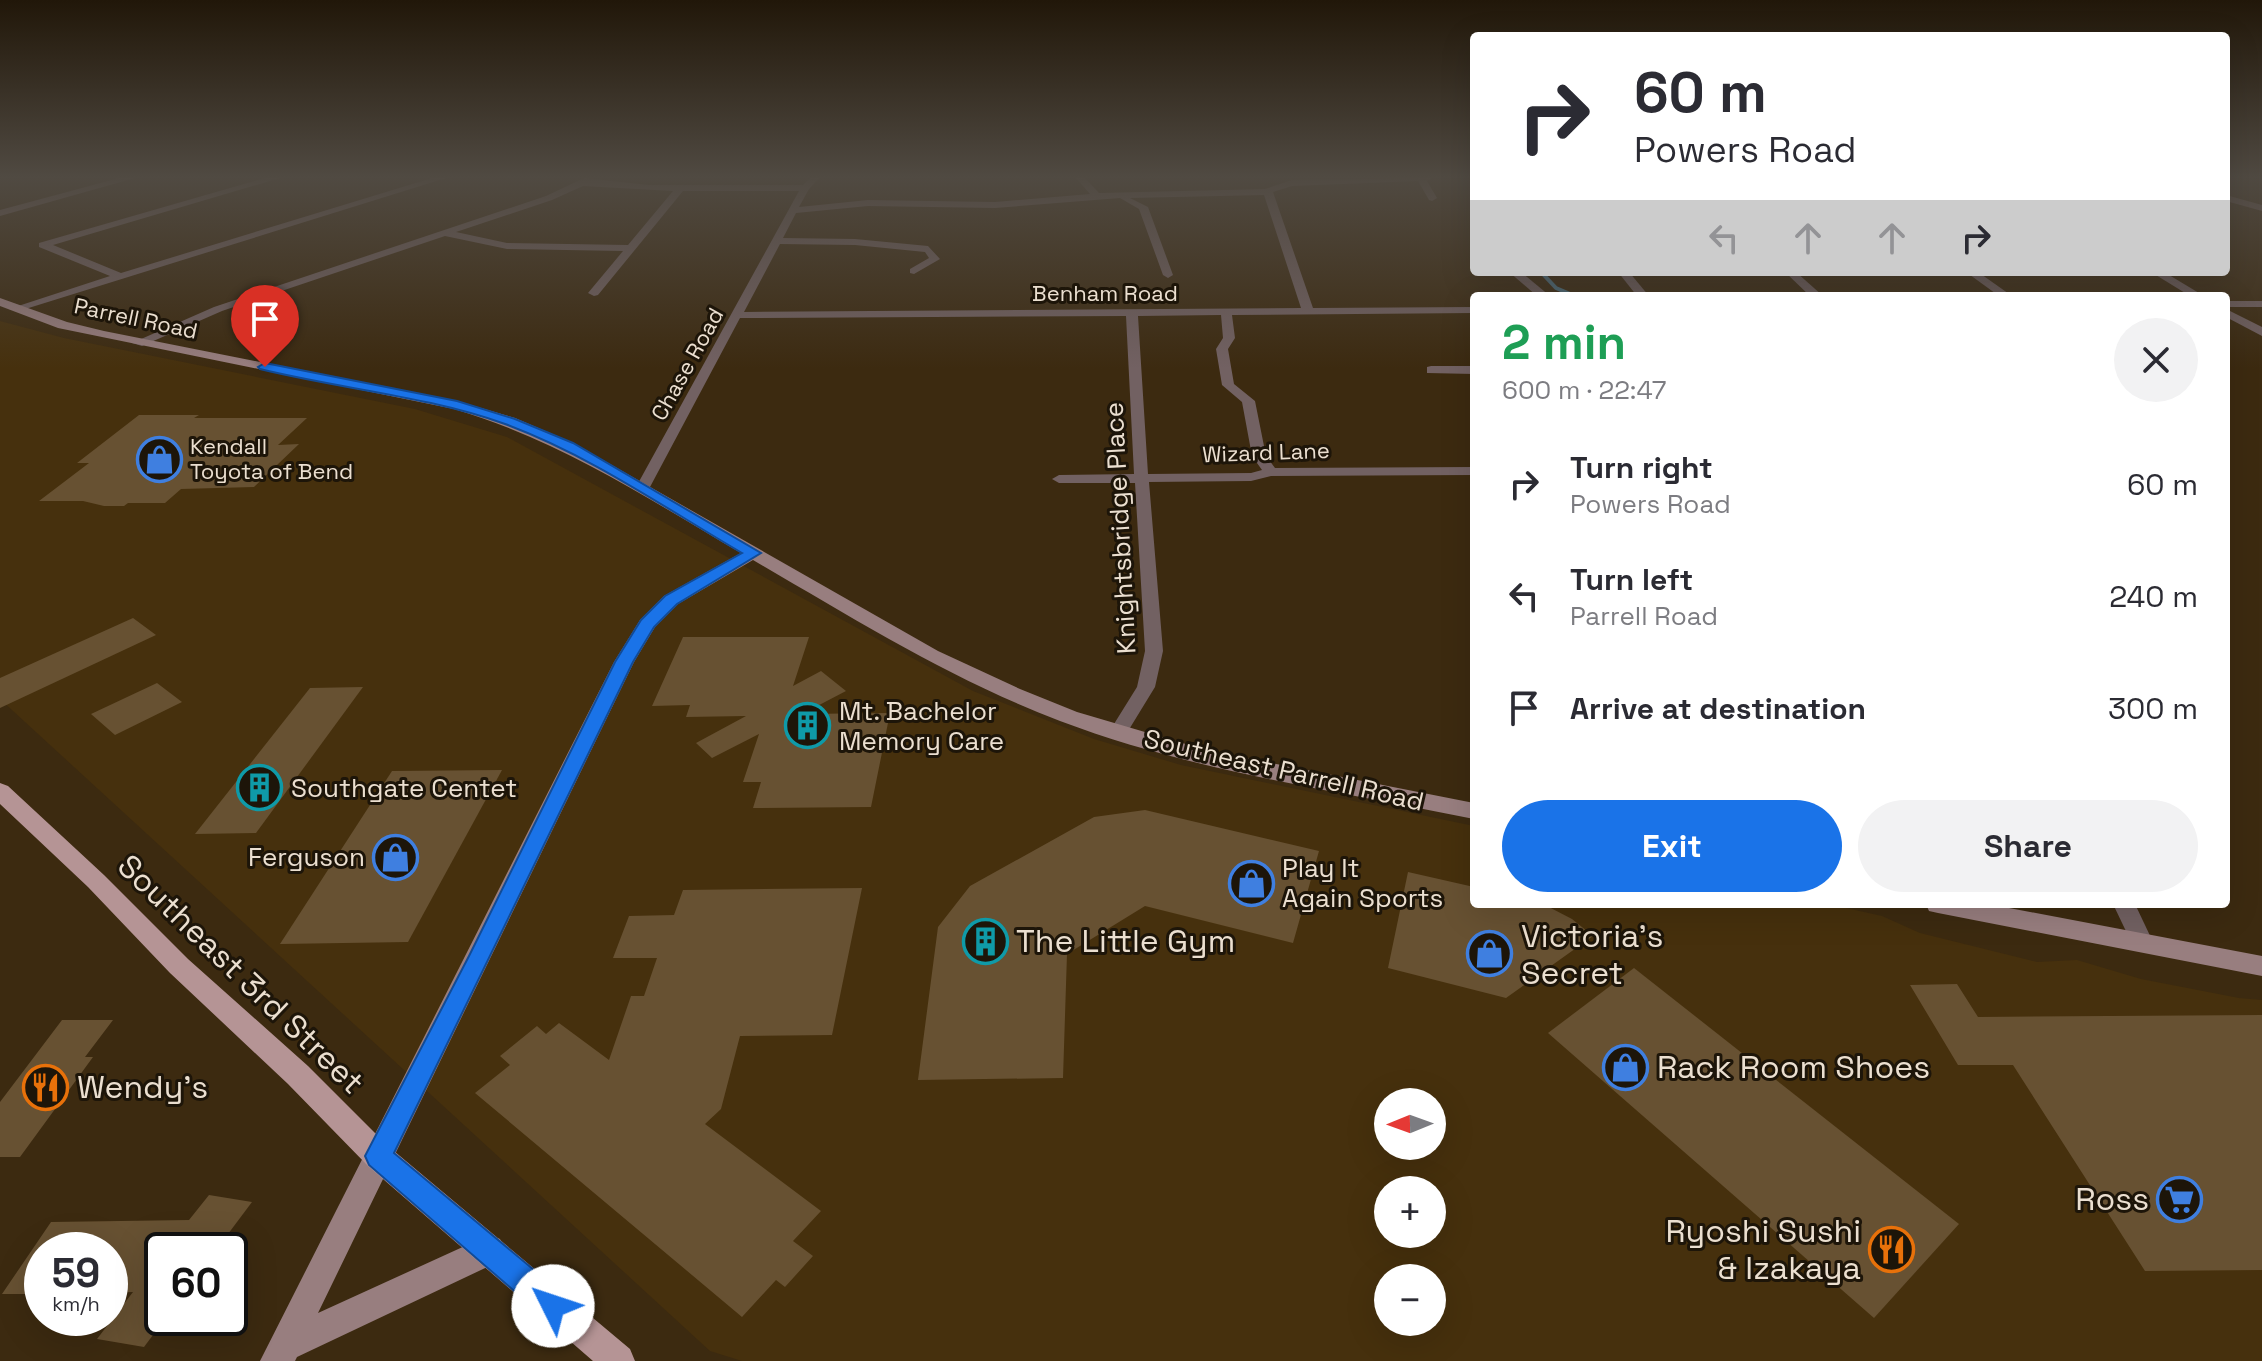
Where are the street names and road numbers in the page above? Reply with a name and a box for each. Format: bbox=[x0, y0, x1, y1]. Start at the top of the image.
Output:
street label: Benham Road bbox=[1032, 279, 1178, 307]
street label: Parrell Road bbox=[72, 291, 200, 345]
street label: Chase Road bbox=[645, 303, 729, 425]
street label: Knightsbridge Place bbox=[1096, 401, 1144, 655]
street label: Wizard Lane bbox=[1202, 436, 1330, 468]
street label: Southeast Parrell Road bbox=[1141, 721, 1427, 819]
street label: Southeast 3rd Street bbox=[109, 846, 373, 1102]

